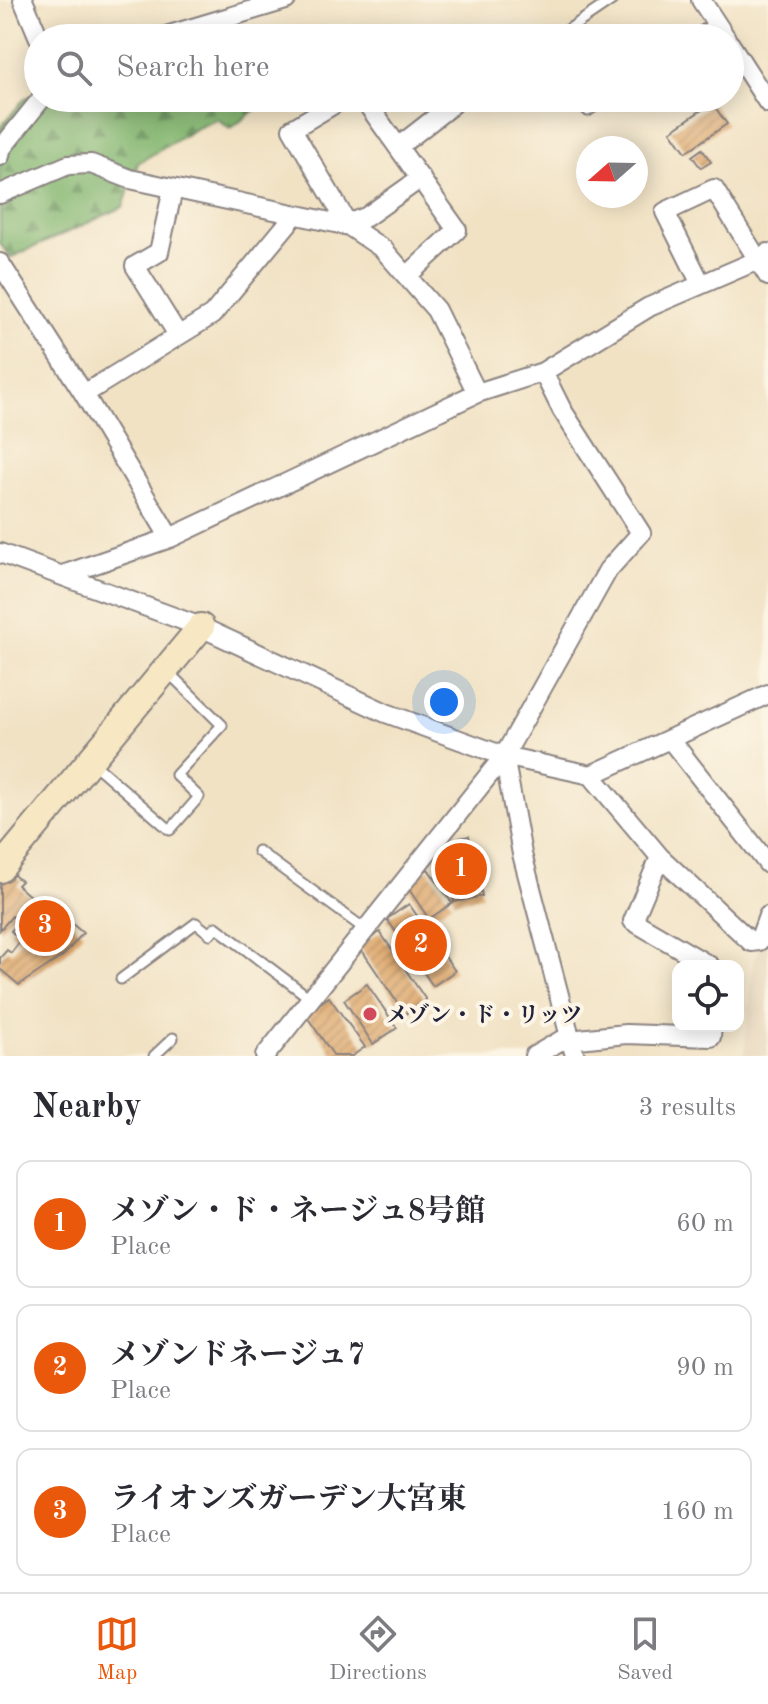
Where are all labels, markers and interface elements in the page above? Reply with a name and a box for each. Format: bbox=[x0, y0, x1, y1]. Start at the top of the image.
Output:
search box bbox=[24, 24, 744, 112]
icon: search bbox=[52, 46, 96, 90]
text: Search here bbox=[116, 53, 270, 83]
north arrow bbox=[576, 136, 648, 208]
your location bbox=[424, 682, 464, 722]
pin: 1 bbox=[435, 839, 487, 899]
pin: 3 bbox=[19, 896, 71, 956]
pin: 2 bbox=[395, 915, 447, 975]
map controls bbox=[672, 960, 744, 1032]
button: locate bbox=[672, 960, 744, 1032]
place label: メゾン・ド・リッツ bbox=[386, 1003, 582, 1027]
marker: メゾン・ド・リッツ bbox=[361, 1005, 379, 1023]
text: Nearby bbox=[32, 1091, 142, 1125]
text: 3 results bbox=[638, 1095, 736, 1121]
text: メゾン・ド・ネージュ8号館 bbox=[110, 1197, 485, 1227]
text: 1 bbox=[52, 1211, 68, 1237]
text: 60 m bbox=[676, 1211, 734, 1237]
text: Place bbox=[110, 1234, 171, 1260]
text: メゾンドネージュ7 bbox=[110, 1341, 365, 1371]
text: 2 bbox=[52, 1355, 68, 1381]
text: 90 m bbox=[676, 1355, 734, 1381]
text: Place bbox=[110, 1378, 171, 1404]
text: ライオンズガーデン大宮東 bbox=[110, 1485, 467, 1515]
text: 3 bbox=[52, 1499, 68, 1525]
text: 160 m bbox=[661, 1499, 734, 1525]
text: Place bbox=[110, 1522, 171, 1548]
tab: Map bbox=[95, 1612, 139, 1687]
tab: Directions bbox=[329, 1612, 427, 1687]
tab: Saved bbox=[617, 1612, 673, 1687]

